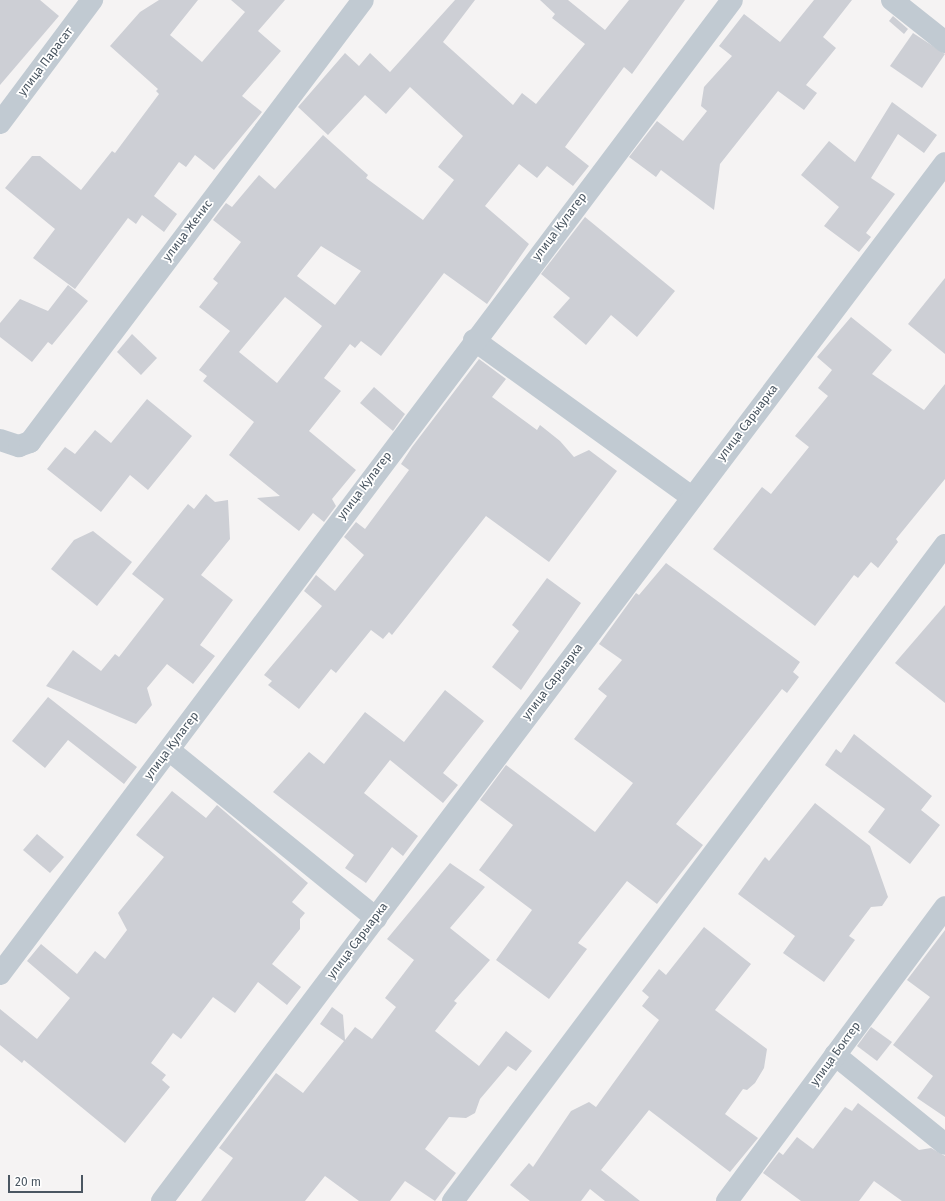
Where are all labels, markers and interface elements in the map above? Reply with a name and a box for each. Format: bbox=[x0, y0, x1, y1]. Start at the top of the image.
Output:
street label: улица Парасат bbox=[16, 25, 76, 99]
street label: улица Кулагер bbox=[530, 190, 590, 264]
street label: улица Женис bbox=[160, 198, 216, 264]
street label: улица Сарыарка bbox=[715, 382, 781, 464]
street label: улица Кулагер bbox=[335, 449, 395, 523]
street label: улица Сарыарка bbox=[520, 641, 586, 723]
street label: улица Кулагер bbox=[142, 709, 202, 783]
street label: улица Сарыарка bbox=[325, 900, 391, 982]
street label: улица Боктер bbox=[808, 1019, 864, 1089]
scale bar bbox=[10, 1167, 85, 1193]
text: 20 m bbox=[15, 1175, 41, 1189]

